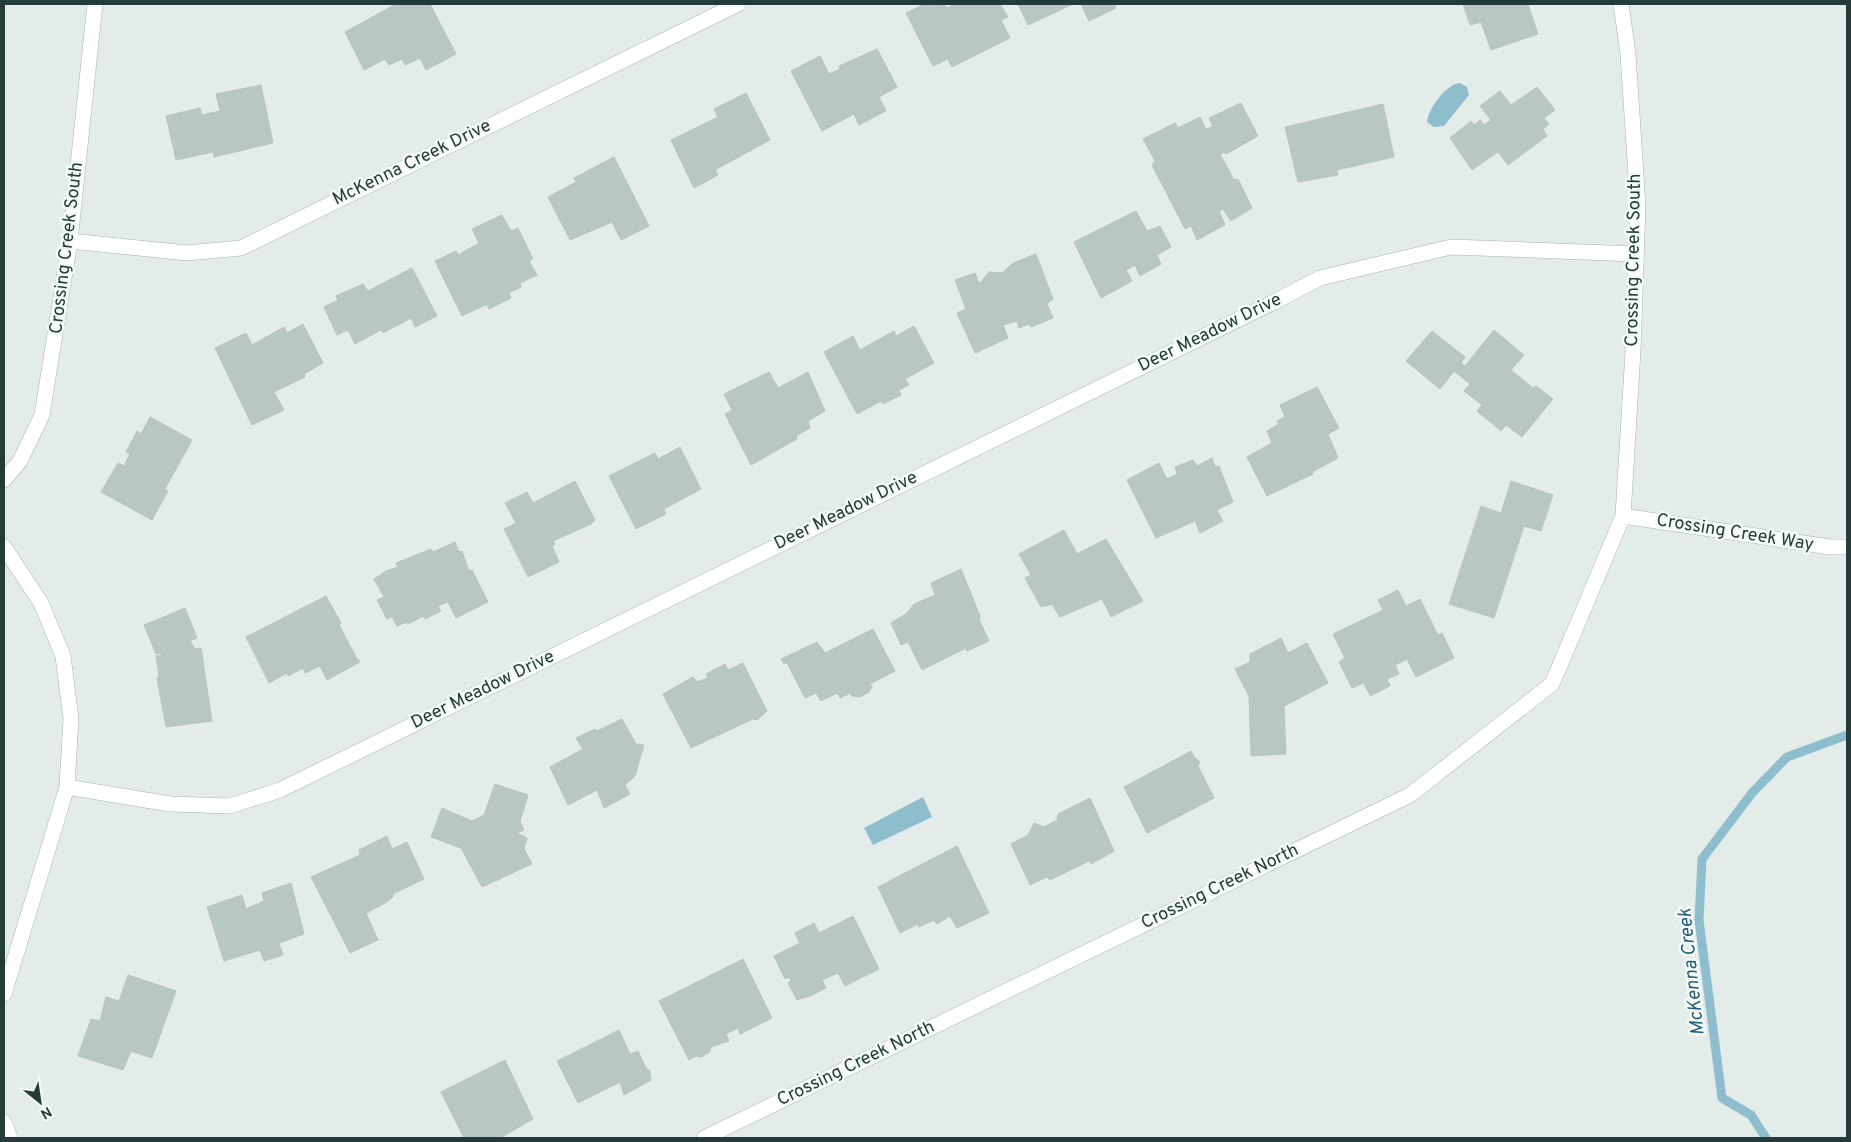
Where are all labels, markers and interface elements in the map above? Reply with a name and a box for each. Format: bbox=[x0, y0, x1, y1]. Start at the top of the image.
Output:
street label: McKenna Creek Drive bbox=[329, 115, 495, 211]
street label: Crossing Creek South bbox=[45, 161, 89, 335]
street label: Crossing Creek South bbox=[1621, 173, 1647, 347]
street label: Deer Meadow Drive bbox=[1135, 288, 1285, 378]
street label: Deer Meadow Drive bbox=[771, 466, 921, 556]
street label: Crossing Creek Way bbox=[1655, 509, 1815, 557]
street label: Deer Meadow Drive bbox=[408, 645, 558, 735]
street label: Crossing Creek North bbox=[1137, 839, 1303, 935]
water label: McKenna Creek bbox=[1673, 907, 1711, 1037]
street label: Crossing Creek North bbox=[773, 1016, 939, 1112]
north arrow bbox=[15, 1077, 65, 1127]
text: N bbox=[37, 1102, 54, 1122]

